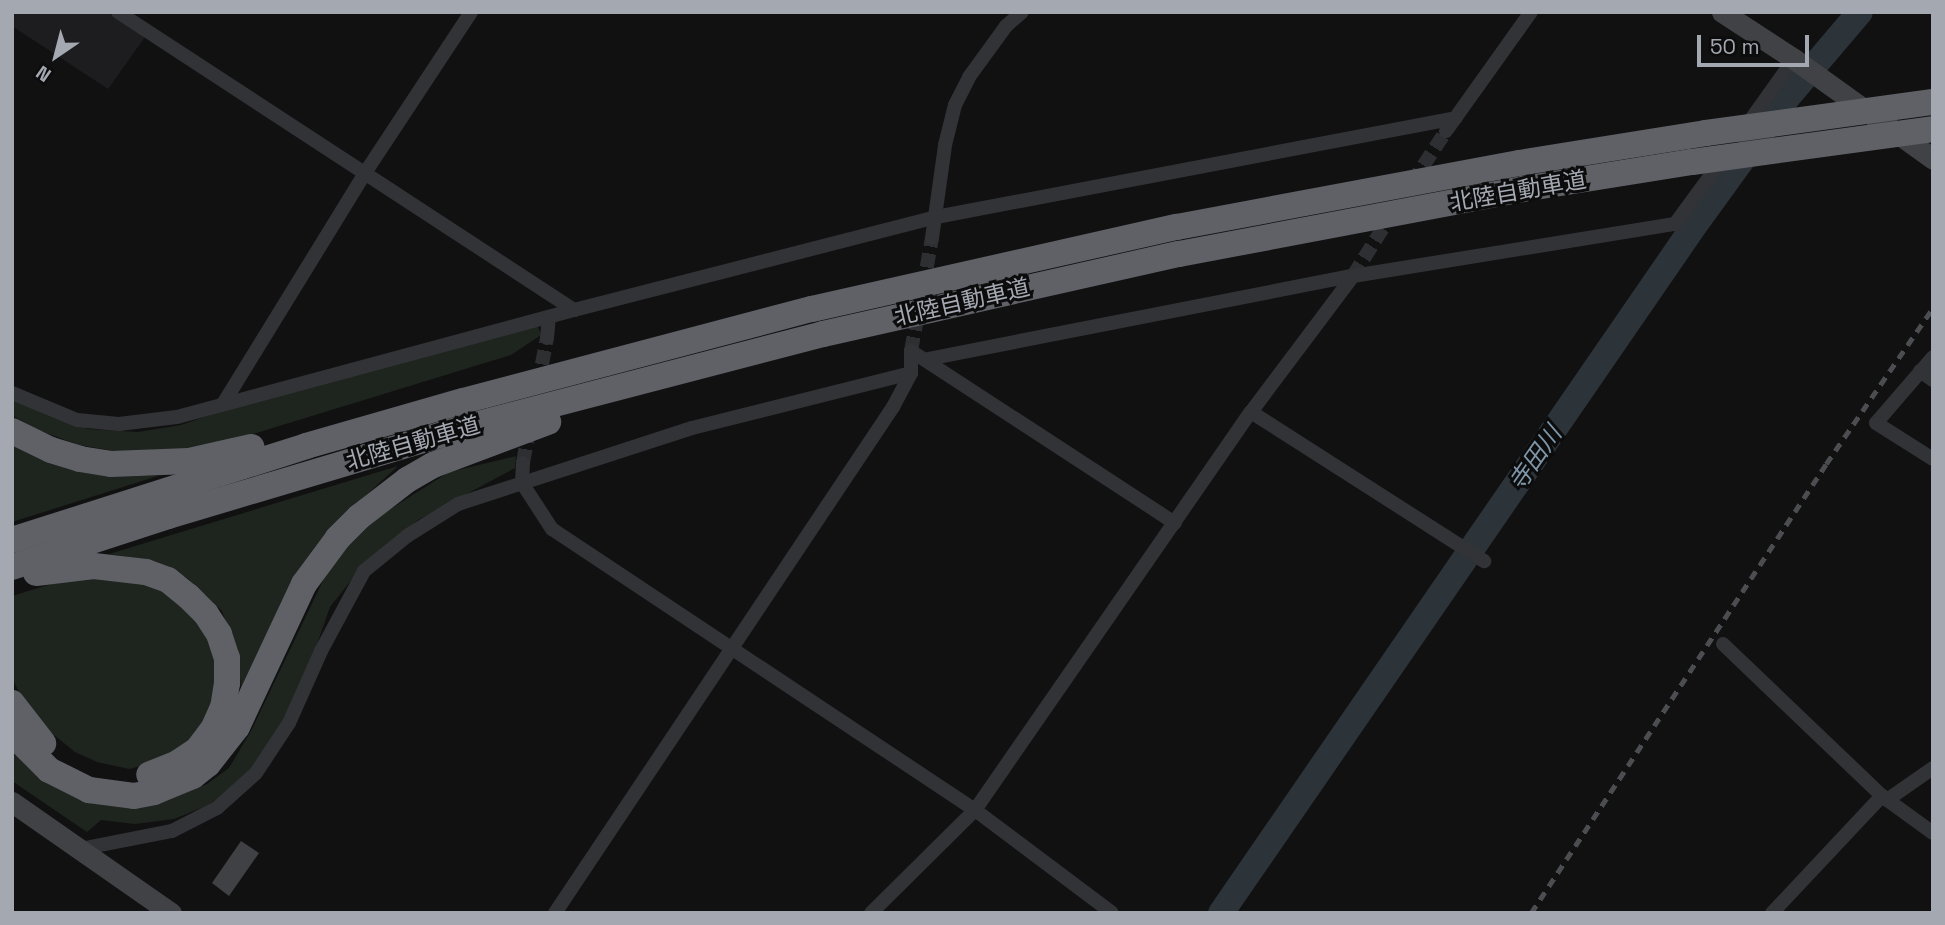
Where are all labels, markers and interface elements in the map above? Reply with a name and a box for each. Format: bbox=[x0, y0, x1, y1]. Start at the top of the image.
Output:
north arrow bbox=[21, 21, 91, 91]
scale bar bbox=[1700, 21, 1812, 65]
text: 50 m bbox=[1710, 33, 1760, 60]
text: N bbox=[31, 60, 56, 88]
street label: 北陸自動車道 bbox=[1448, 165, 1588, 217]
street label: 北陸自動車道 bbox=[892, 273, 1032, 331]
street label: 北陸自動車道 bbox=[343, 411, 483, 475]
water label: 寺田川 bbox=[1503, 420, 1567, 496]

